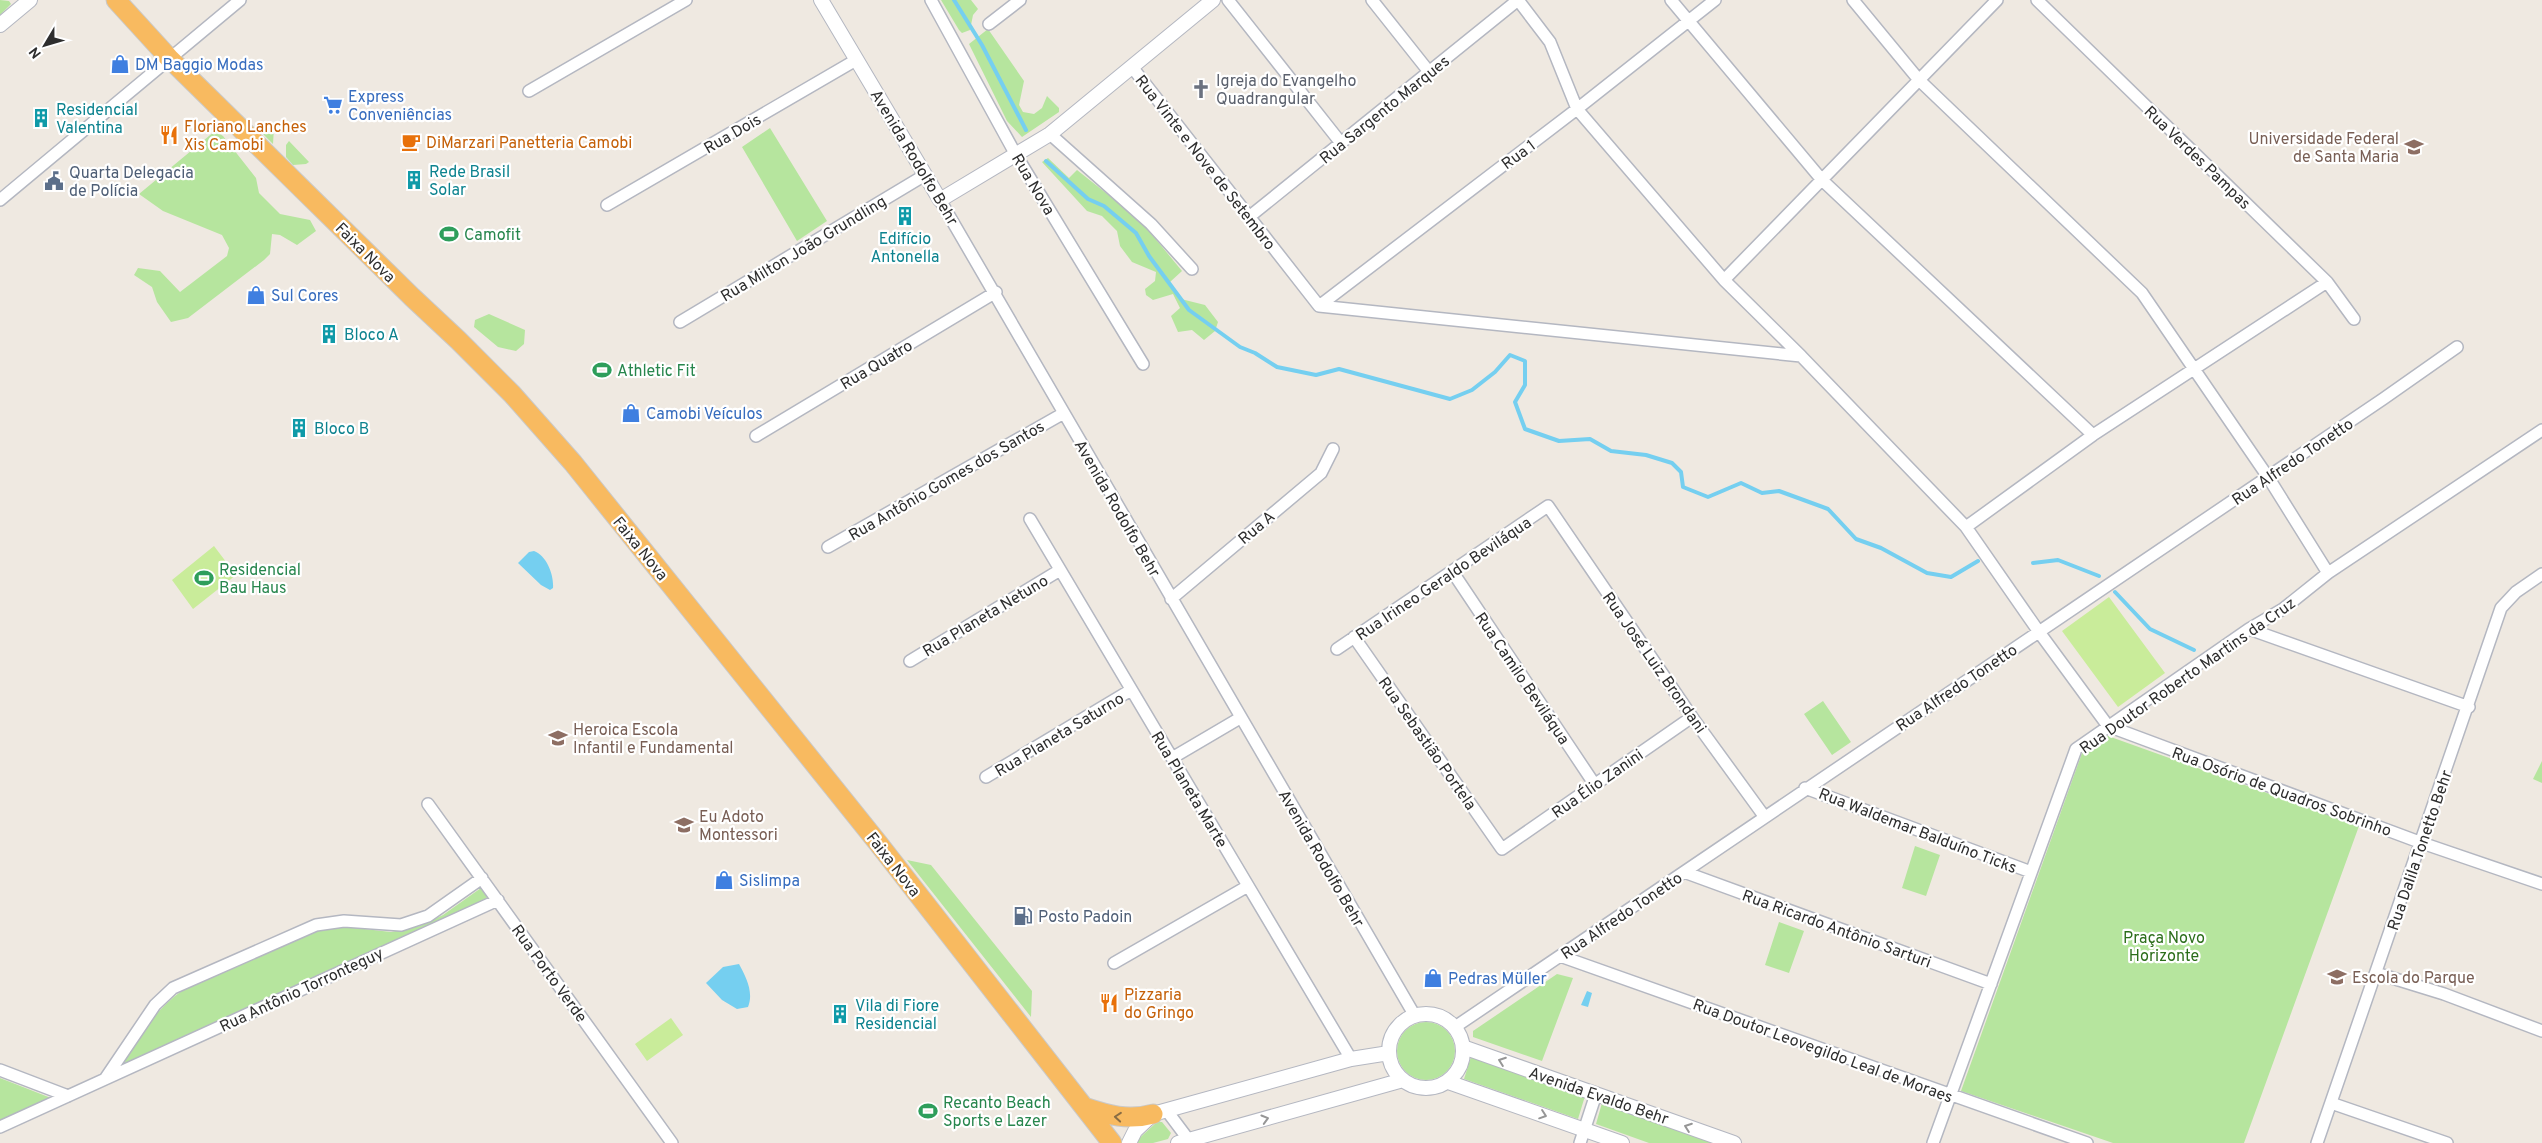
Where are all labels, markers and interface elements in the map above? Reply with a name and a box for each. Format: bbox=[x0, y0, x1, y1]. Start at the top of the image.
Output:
north arrow bbox=[20, 20, 70, 70]
text: N bbox=[26, 43, 46, 61]
street label: Rua Sargento Marques bbox=[1316, 52, 1454, 169]
shop icon: DM Baggio Modas bbox=[109, 53, 131, 75]
place label: DM Baggio Modas bbox=[135, 56, 263, 76]
street label: Rua Vinte e Nove de Setembro bbox=[1130, 72, 1279, 255]
place label: Igreja do Evangelho Quadrangular bbox=[1216, 72, 1356, 110]
church icon: Igreja do Evangelho Quadrangular bbox=[1190, 78, 1212, 100]
street label: Avenida Rodolfo Behr bbox=[865, 86, 962, 230]
place label: Express Conveniências bbox=[348, 88, 452, 126]
supermarket icon: Express Conveniências bbox=[322, 94, 344, 116]
place label: Residencial Valentina bbox=[56, 101, 138, 139]
street label: Rua Verdes Pampas bbox=[2139, 102, 2254, 214]
building icon: Residencial Valentina bbox=[30, 107, 52, 129]
street label: Rua Dois bbox=[701, 110, 765, 159]
place label: Floriano Lanches Xis Camobi bbox=[184, 118, 307, 156]
restaurant icon: Floriano Lanches Xis Camobi bbox=[158, 124, 180, 146]
place label: Universidade Federal de Santa Maria bbox=[2249, 130, 2399, 168]
cafe icon: DiMarzari Panetteria Camobi bbox=[400, 131, 422, 153]
place label: DiMarzari Panetteria Camobi bbox=[426, 134, 632, 154]
street label: Rua 1 bbox=[1498, 136, 1540, 175]
school or university icon: Universidade Federal de Santa Maria bbox=[2403, 136, 2425, 158]
street label: Rua Nova bbox=[1006, 151, 1058, 219]
place label: Rede Brasil Solar bbox=[429, 163, 510, 201]
place label: Quarta Delegacia de Polícia bbox=[69, 164, 194, 202]
building icon: Rede Brasil Solar bbox=[403, 169, 425, 191]
public building icon: Quarta Delegacia de Polícia bbox=[43, 170, 65, 192]
street label: Rua Milton João Grundling bbox=[717, 192, 891, 307]
building icon: Edifício Antonella bbox=[894, 205, 916, 227]
street label: Faixa Nova bbox=[330, 219, 399, 288]
sports icon: Camofit bbox=[438, 223, 460, 245]
place label: Camofit bbox=[464, 226, 521, 246]
place label: Edifício Antonella bbox=[870, 230, 940, 268]
shop icon: Sul Cores bbox=[245, 284, 267, 306]
place label: Sul Cores bbox=[271, 287, 339, 307]
building icon: Bloco A bbox=[318, 323, 340, 345]
place label: Bloco A bbox=[344, 326, 399, 346]
street label: Rua Quatro bbox=[837, 336, 917, 395]
sports icon: Athletic Fit bbox=[591, 359, 613, 381]
place label: Athletic Fit bbox=[617, 362, 696, 382]
shop icon: Camobi Veículos bbox=[620, 402, 642, 424]
place label: Camobi Veículos bbox=[646, 405, 763, 425]
street label: Rua Alfredo Tonetto bbox=[2229, 415, 2358, 511]
building icon: Bloco B bbox=[288, 417, 310, 439]
street label: Rua Antônio Gomes dos Santos bbox=[845, 417, 1049, 546]
place label: Bloco B bbox=[314, 420, 369, 440]
street label: Avenida Rodolfo Behr bbox=[1069, 437, 1164, 581]
street label: Rua A bbox=[1235, 507, 1280, 550]
street label: Faixa Nova bbox=[608, 513, 671, 585]
street label: Rua Irineo Geraldo Beviláqua bbox=[1352, 513, 1536, 646]
place label: Residencial Bau Haus bbox=[219, 561, 301, 599]
sports icon: Residencial Bau Haus bbox=[193, 567, 215, 589]
street label: Rua Planeta Netuno bbox=[920, 571, 1053, 662]
street label: Rua José Luiz Brondani bbox=[1597, 589, 1710, 738]
street label: Rua Doutor Roberto Martins da Cruz bbox=[2076, 594, 2300, 759]
street label: Rua Camilo Beviláqua bbox=[1470, 609, 1573, 749]
street label: Rua Alfredo Tonetto bbox=[1893, 641, 2022, 737]
street label: Rua Sebastião Portela bbox=[1373, 674, 1480, 815]
street label: Rua Planeta Saturno bbox=[992, 689, 1128, 782]
place label: Heroica Escola Infantil e Fundamental bbox=[573, 721, 734, 759]
school or university icon: Heroica Escola Infantil e Fundamental bbox=[547, 727, 569, 749]
street label: Rua Planeta Marte bbox=[1146, 728, 1231, 852]
street label: Rua Élio Zanini bbox=[1547, 744, 1648, 824]
street label: Rua Osório de Quadros Sobrinho bbox=[2169, 744, 2394, 842]
street label: Rua Dalila Tonetto Behr bbox=[2384, 768, 2458, 933]
street label: Rua Waldemar Balduíno Ticks bbox=[1815, 785, 2019, 879]
street label: Avenida Rodolfo Behr bbox=[1273, 787, 1368, 931]
place label: Eu Adoto Montessori bbox=[699, 808, 778, 846]
school or university icon: Eu Adoto Montessori bbox=[673, 814, 695, 836]
street label: Faixa Nova bbox=[861, 829, 924, 902]
shop icon: Sislimpa bbox=[713, 869, 735, 891]
street label: Rua Alfredo Tonetto bbox=[1558, 869, 1687, 965]
place label: Sislimpa bbox=[739, 872, 800, 892]
street label: Rua Ricardo Antônio Sarturi bbox=[1739, 886, 1934, 973]
fuel station icon: Posto Padoin bbox=[1012, 905, 1034, 927]
place label: Posto Padoin bbox=[1038, 908, 1132, 928]
street label: Rua Porto Verde bbox=[506, 921, 591, 1027]
park label: Praça Novo Horizonte bbox=[2123, 929, 2205, 967]
street label: Rua Antônio Torronteguy bbox=[217, 944, 387, 1038]
school or university icon: Escola do Parque bbox=[2326, 966, 2348, 988]
shop icon: Pedras Müller bbox=[1422, 967, 1444, 989]
place label: Escola do Parque bbox=[2352, 969, 2475, 989]
place label: Pedras Müller bbox=[1448, 970, 1547, 990]
place label: Pizzaria do Gringo bbox=[1124, 986, 1194, 1024]
restaurant icon: Pizzaria do Gringo bbox=[1098, 992, 1120, 1014]
street label: Rua Doutor Leovegildo Leal de Moraes bbox=[1690, 995, 1955, 1108]
place label: Vila di Fiore Residencial bbox=[855, 997, 939, 1035]
building icon: Vila di Fiore Residencial bbox=[829, 1003, 851, 1025]
one-way arrow bbox=[1498, 1057, 1507, 1067]
street label: Avenida Evaldo Behr bbox=[1526, 1064, 1671, 1130]
place label: Recanto Beach Sports e Lazer bbox=[943, 1094, 1051, 1132]
sports icon: Recanto Beach Sports e Lazer bbox=[917, 1100, 939, 1122]
one-way arrow bbox=[1539, 1110, 1547, 1120]
one-way arrow bbox=[1114, 1112, 1122, 1123]
one-way arrow bbox=[1260, 1114, 1269, 1125]
one-way arrow bbox=[1685, 1123, 1693, 1133]

